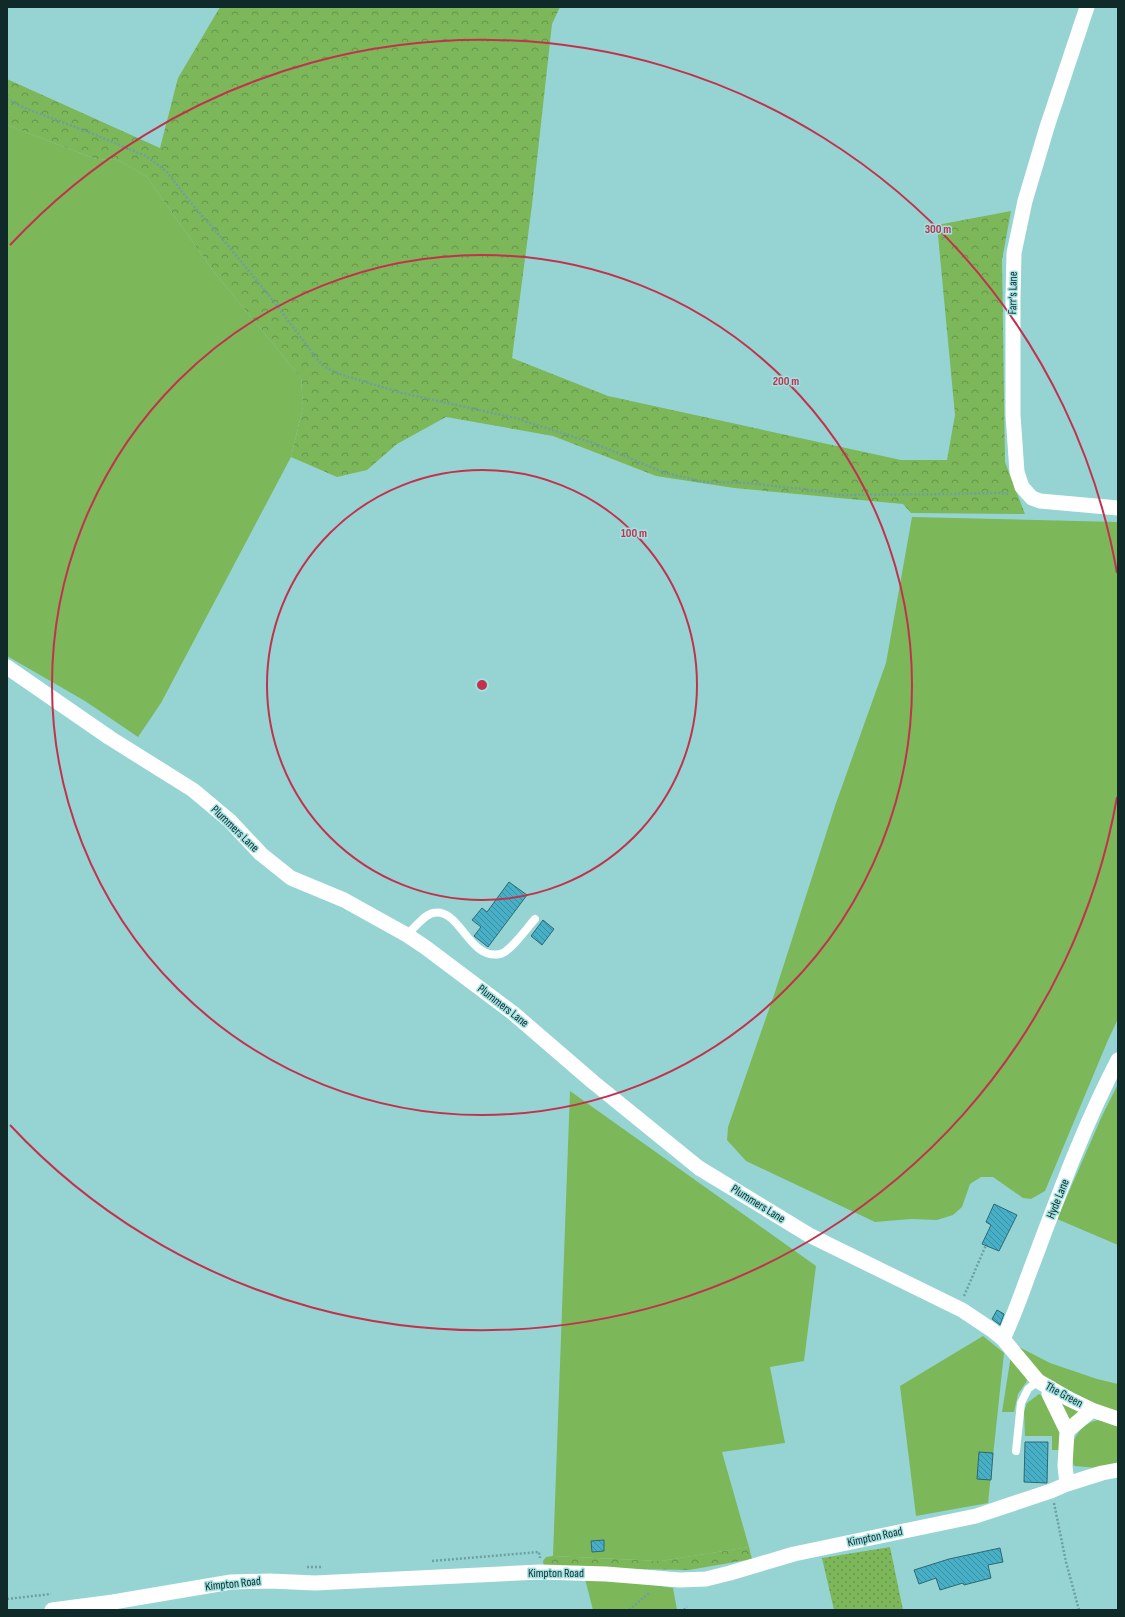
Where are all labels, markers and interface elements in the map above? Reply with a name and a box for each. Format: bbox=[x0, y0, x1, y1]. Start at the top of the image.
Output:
text: 300 m bbox=[925, 222, 951, 237]
street label: Farr's Lane bbox=[1005, 271, 1021, 315]
text: 200 m bbox=[773, 374, 799, 389]
text: 100 m bbox=[621, 526, 647, 541]
centre of rings bbox=[475, 678, 489, 692]
street label: Plummers Lane bbox=[208, 802, 262, 856]
street label: Plummers Lane bbox=[474, 981, 532, 1031]
street label: Hyde Lane bbox=[1043, 1177, 1073, 1221]
street label: Plummers Lane bbox=[728, 1181, 788, 1227]
street label: The Green bbox=[1043, 1379, 1085, 1411]
street label: Kimpton Road bbox=[846, 1524, 904, 1550]
street label: Kimpton Road bbox=[528, 1566, 584, 1581]
street label: Kimpton Road bbox=[204, 1574, 262, 1594]

